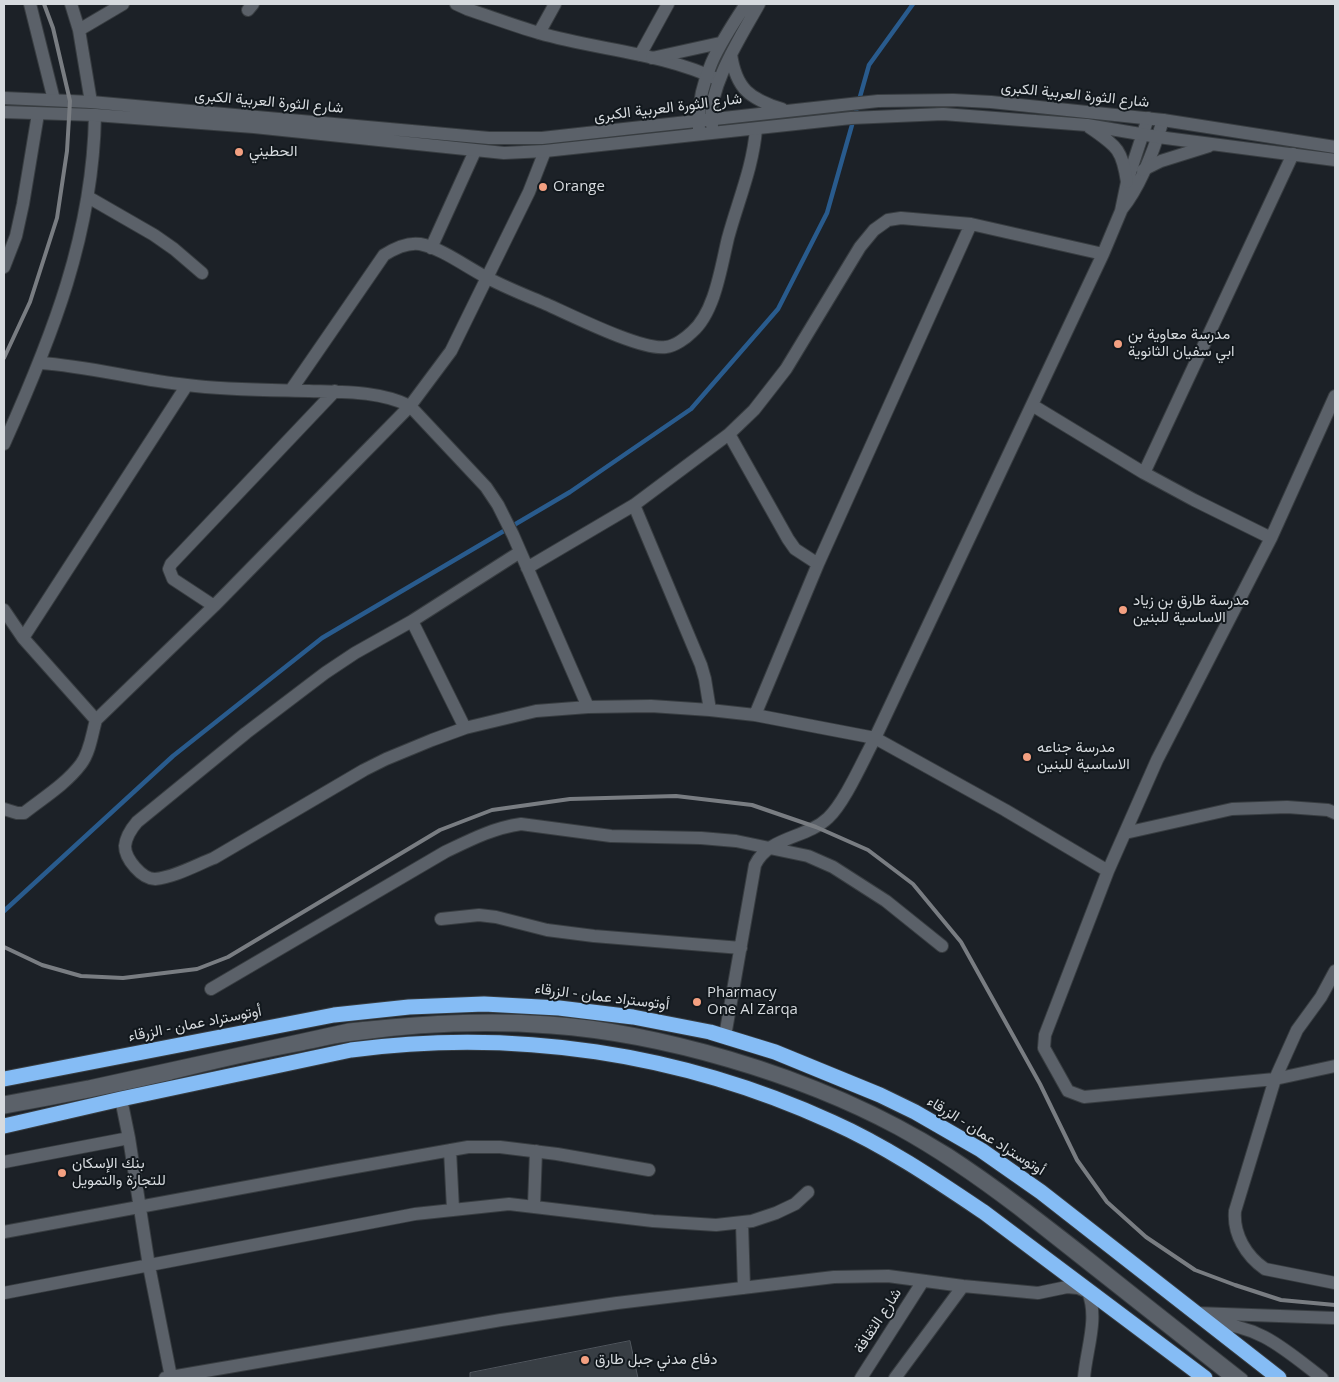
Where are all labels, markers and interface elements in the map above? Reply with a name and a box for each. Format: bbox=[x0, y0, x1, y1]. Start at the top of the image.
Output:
street label: شارع الثورة العربية الكبرى bbox=[1000, 78, 1150, 112]
street label: شارع الثورة العربية الكبرى bbox=[194, 87, 344, 117]
street label: شارع الثورة العربية الكبرى bbox=[593, 90, 743, 126]
place label: الحطيني bbox=[249, 143, 297, 161]
marker: الحطيني bbox=[233, 146, 245, 158]
place label: Orange bbox=[553, 178, 605, 196]
marker: Orange bbox=[537, 181, 549, 193]
place label: مدرسة معاوية بن ابي سفيان الثانوية bbox=[1128, 326, 1234, 361]
marker: مدرسة معاوية بن ابي سفيان الثانوية bbox=[1112, 338, 1124, 350]
place label: مدرسة طارق بن زياد الاساسية للبنين bbox=[1133, 592, 1249, 627]
marker: مدرسة طارق بن زياد الاساسية للبنين bbox=[1117, 604, 1129, 616]
place label: مدرسة جناعه الاساسية للبنين bbox=[1037, 739, 1130, 774]
marker: مدرسة جناعه الاساسية للبنين bbox=[1021, 751, 1033, 763]
street label: أوتوستراد عمان - الزرقاء bbox=[534, 980, 670, 1014]
place label: Pharmacy One Al Zarqa bbox=[707, 984, 798, 1019]
marker: Pharmacy One Al Zarqa bbox=[691, 996, 703, 1008]
street label: أوتوستراد عمان - الزرقاء bbox=[127, 1002, 263, 1046]
street label: أوتوستراد عمان - الزرقاء bbox=[924, 1092, 1048, 1180]
place label: بنك الإسكان للتجارة والتمويل bbox=[72, 1155, 166, 1190]
marker: بنك الإسكان للتجارة والتمويل bbox=[56, 1167, 68, 1179]
street label: شارع الثقافة bbox=[850, 1285, 906, 1357]
place label: دفاع مدني جبل طارق bbox=[595, 1351, 717, 1369]
marker: دفاع مدني جبل طارق bbox=[579, 1354, 591, 1366]

